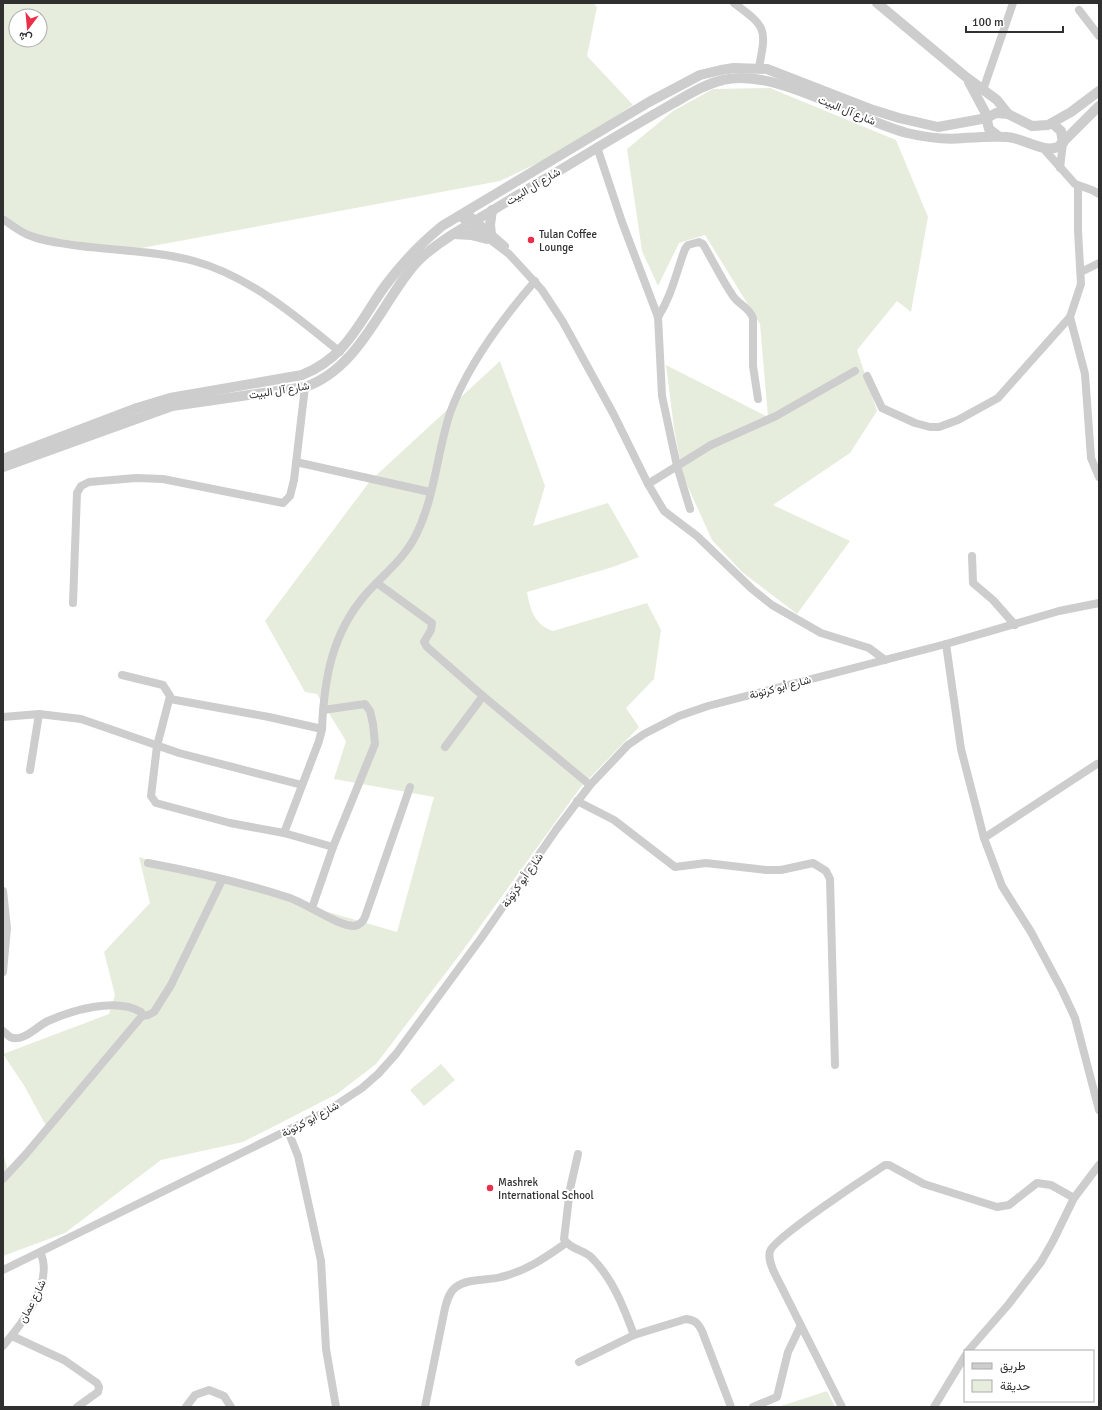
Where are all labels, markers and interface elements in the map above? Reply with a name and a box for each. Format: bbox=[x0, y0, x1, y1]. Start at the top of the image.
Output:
north arrow bbox=[8, 8, 48, 48]
scale bar bbox=[966, 8, 1063, 34]
text: 100 m bbox=[972, 15, 1004, 30]
text: ش bbox=[17, 29, 34, 45]
street label: شارع آل البيت bbox=[816, 93, 878, 129]
street label: شارع آل البيت bbox=[504, 165, 564, 209]
place label: Tulan Coffee Lounge bbox=[539, 228, 597, 254]
marker: Tulan Coffee Lounge bbox=[526, 235, 536, 245]
street label: شارع آل البيت bbox=[248, 379, 311, 403]
street label: شارع أبو كرتونة bbox=[748, 673, 813, 703]
street label: شارع أبو كرتونة bbox=[499, 850, 547, 910]
street label: شارع أبو كرتونة bbox=[279, 1099, 342, 1141]
place label: Mashrek International School bbox=[498, 1176, 594, 1202]
marker: Mashrek International School bbox=[485, 1183, 495, 1193]
street label: شارع عمان bbox=[16, 1277, 50, 1326]
legend bbox=[964, 1350, 1094, 1402]
text: طريق bbox=[1000, 1359, 1026, 1374]
text: حديقة bbox=[1000, 1379, 1030, 1394]

